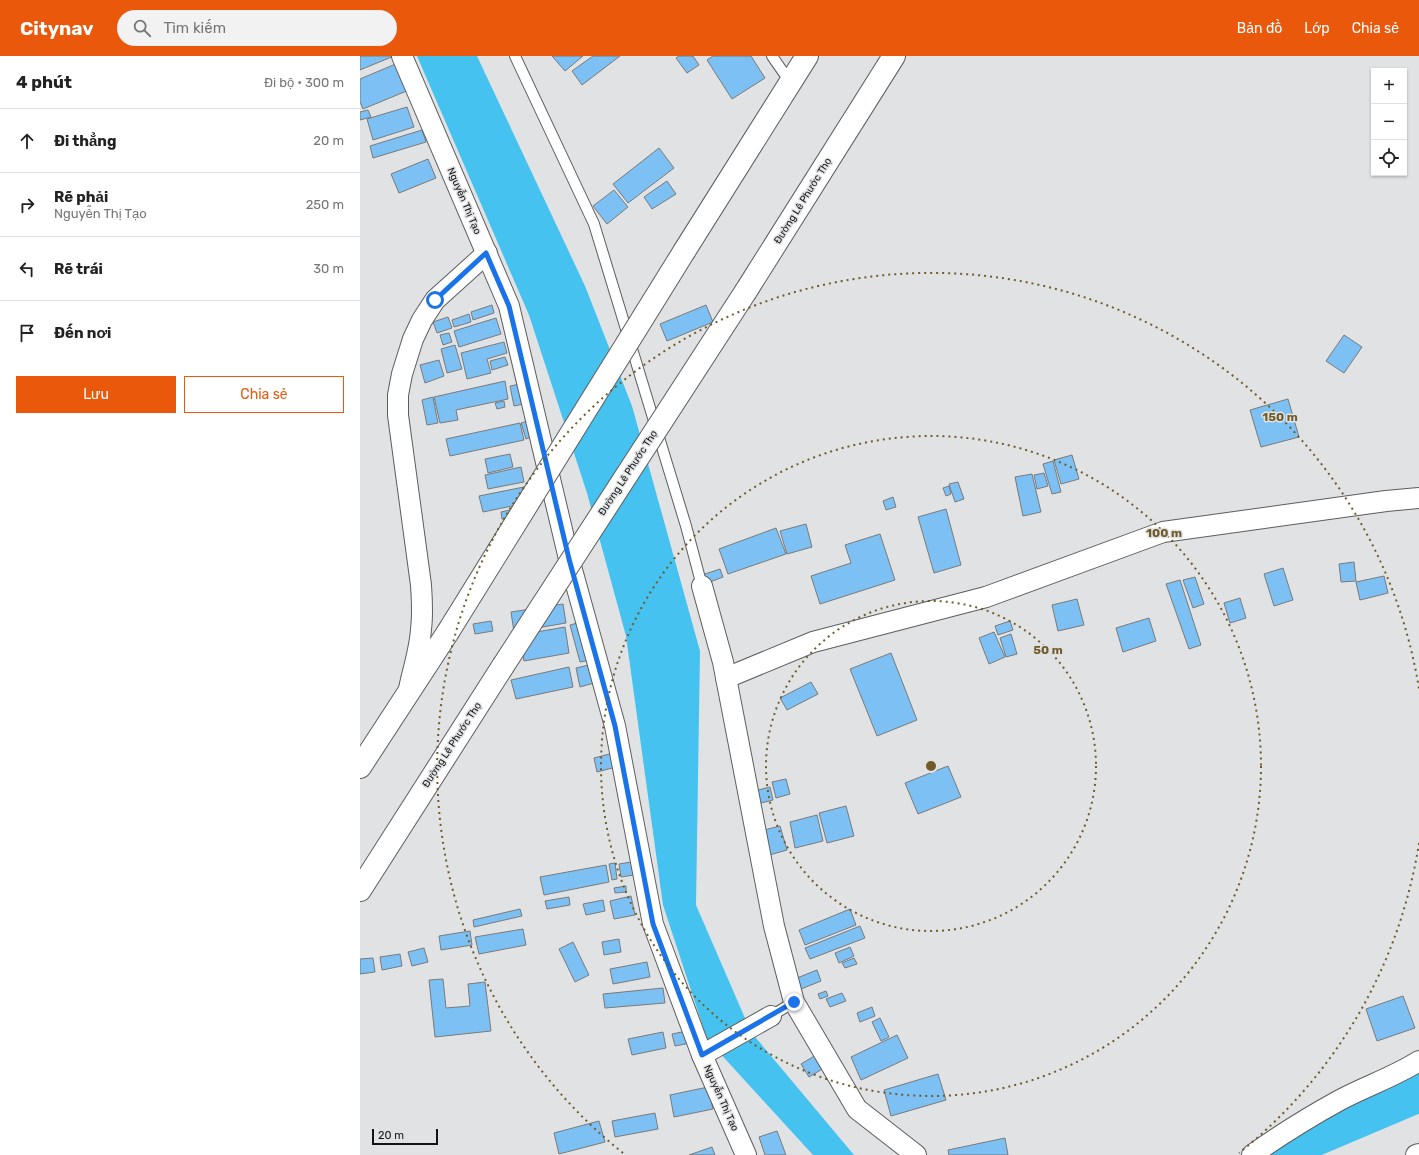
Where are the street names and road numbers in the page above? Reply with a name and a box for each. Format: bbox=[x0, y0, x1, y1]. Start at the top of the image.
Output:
street label: Đường Lê Phước Thọ bbox=[772, 155, 835, 246]
street label: Nguyễn Thị Tạo bbox=[445, 166, 484, 236]
street label: Đường Lê Phước Thọ bbox=[596, 428, 660, 518]
street label: Đường Lê Phước Thọ bbox=[420, 700, 484, 790]
street label: Nguyễn Thị Tạo bbox=[701, 1063, 741, 1133]

